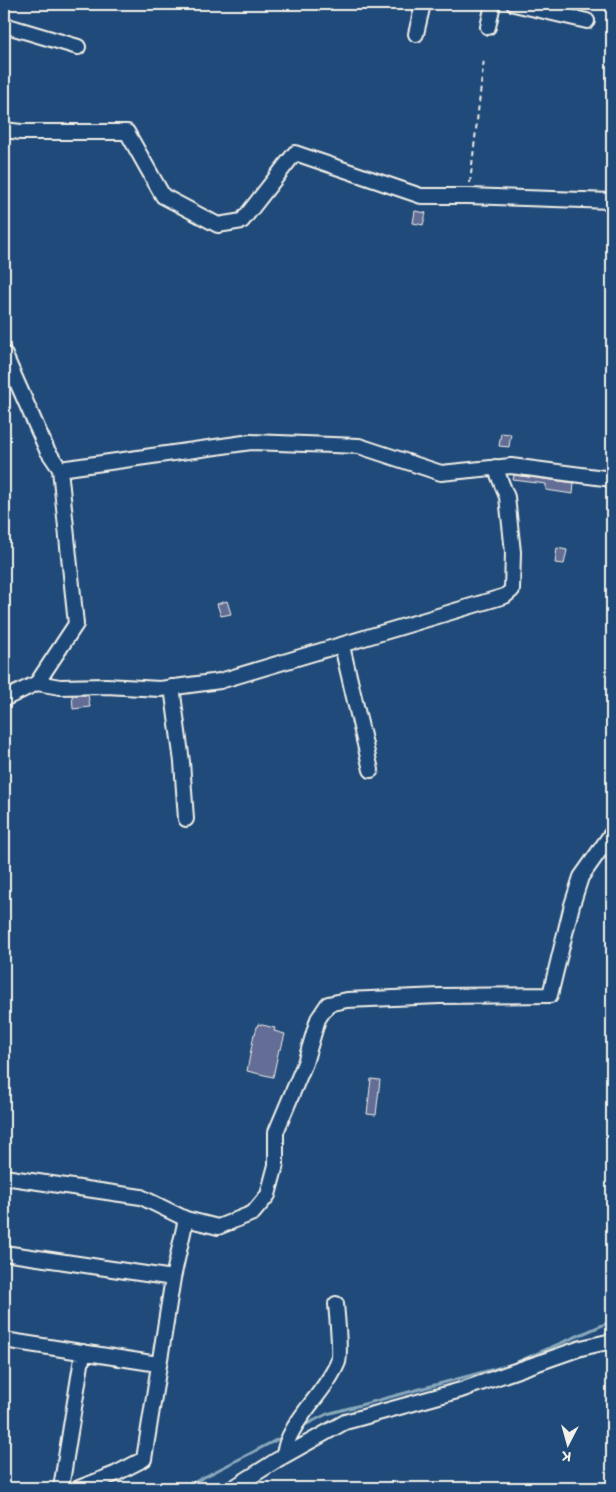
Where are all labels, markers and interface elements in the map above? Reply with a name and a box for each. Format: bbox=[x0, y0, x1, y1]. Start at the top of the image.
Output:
north arrow bbox=[544, 1420, 594, 1470]
text: K bbox=[560, 1447, 572, 1465]

